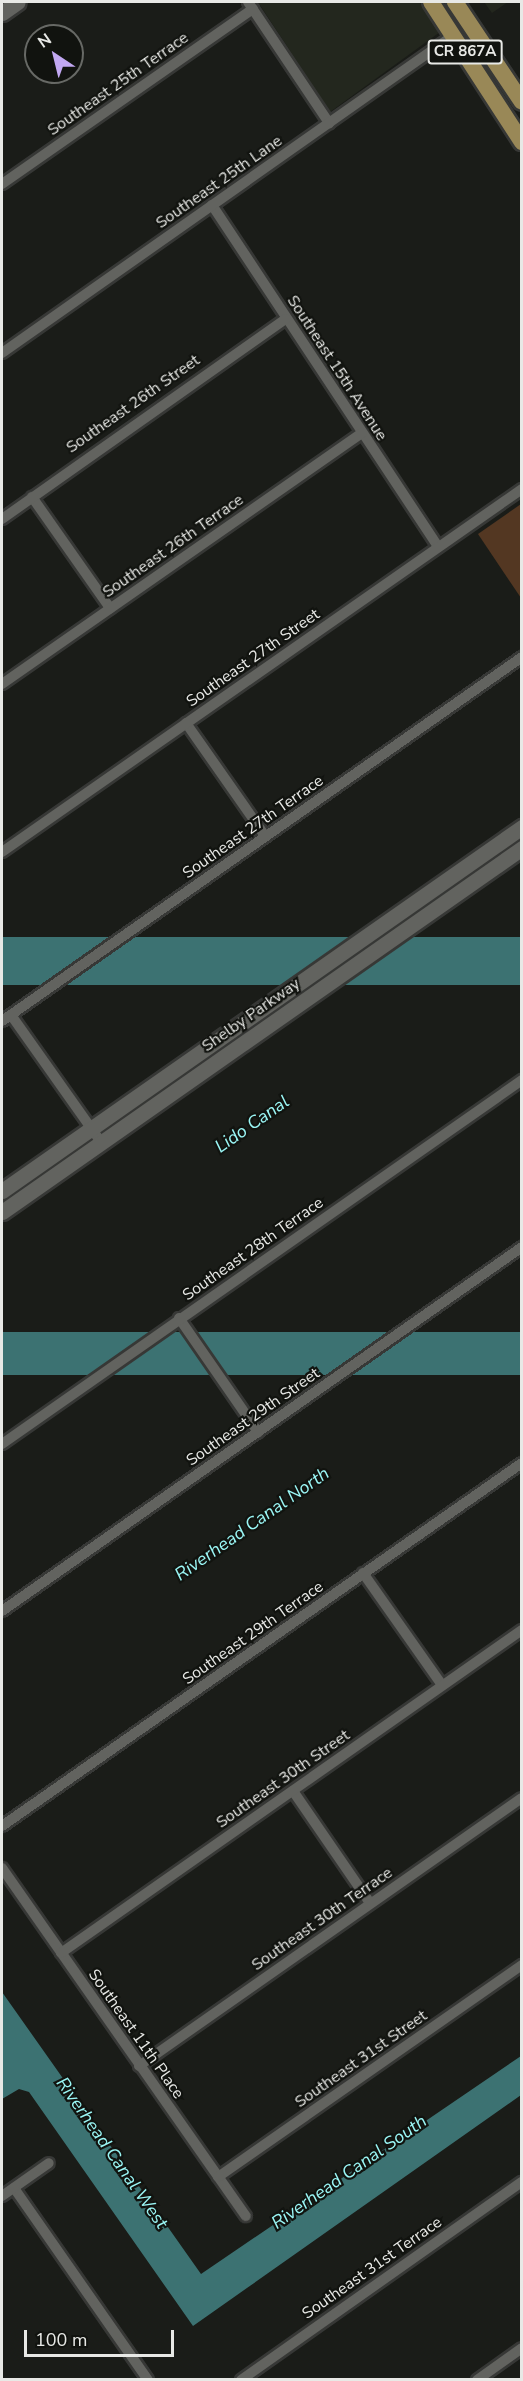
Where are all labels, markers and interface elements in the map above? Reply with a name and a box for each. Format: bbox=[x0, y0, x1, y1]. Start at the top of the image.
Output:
north arrow bbox=[24, 24, 84, 84]
text: N bbox=[34, 28, 56, 53]
street label: Southeast 25th Terrace bbox=[44, 28, 192, 140]
road number: CR 867A bbox=[428, 40, 502, 64]
street label: Southeast 25th Lane bbox=[152, 131, 286, 233]
street label: Southeast 15th Avenue bbox=[283, 292, 391, 444]
street label: Southeast 26th Street bbox=[63, 351, 203, 457]
street label: Southeast 26th Terrace bbox=[99, 490, 247, 602]
street label: Southeast 27th Street bbox=[183, 605, 323, 711]
street label: Southeast 27th Terrace bbox=[179, 771, 327, 883]
street label: Shelby Parkway bbox=[198, 974, 304, 1056]
water label: Lido Canal bbox=[211, 1091, 293, 1157]
street label: Southeast 28th Terrace bbox=[179, 1193, 327, 1305]
street label: Southeast 29th Street bbox=[183, 1364, 323, 1470]
water label: Riverhead Canal North bbox=[171, 1462, 333, 1586]
street label: Southeast 29th Terrace bbox=[179, 1577, 327, 1689]
street label: Southeast 30th Street bbox=[213, 1726, 353, 1832]
street label: Southeast 30th Terrace bbox=[248, 1863, 396, 1975]
street label: Southeast 11th Place bbox=[84, 1965, 188, 2103]
street label: Southeast 31st Street bbox=[291, 2006, 431, 2112]
water label: Riverhead Canal West bbox=[51, 2073, 173, 2233]
water label: Riverhead Canal South bbox=[267, 2110, 431, 2234]
street label: Southeast 31st Terrace bbox=[299, 2213, 445, 2323]
scale bar bbox=[27, 2318, 177, 2356]
text: 100 m bbox=[35, 2328, 87, 2352]

